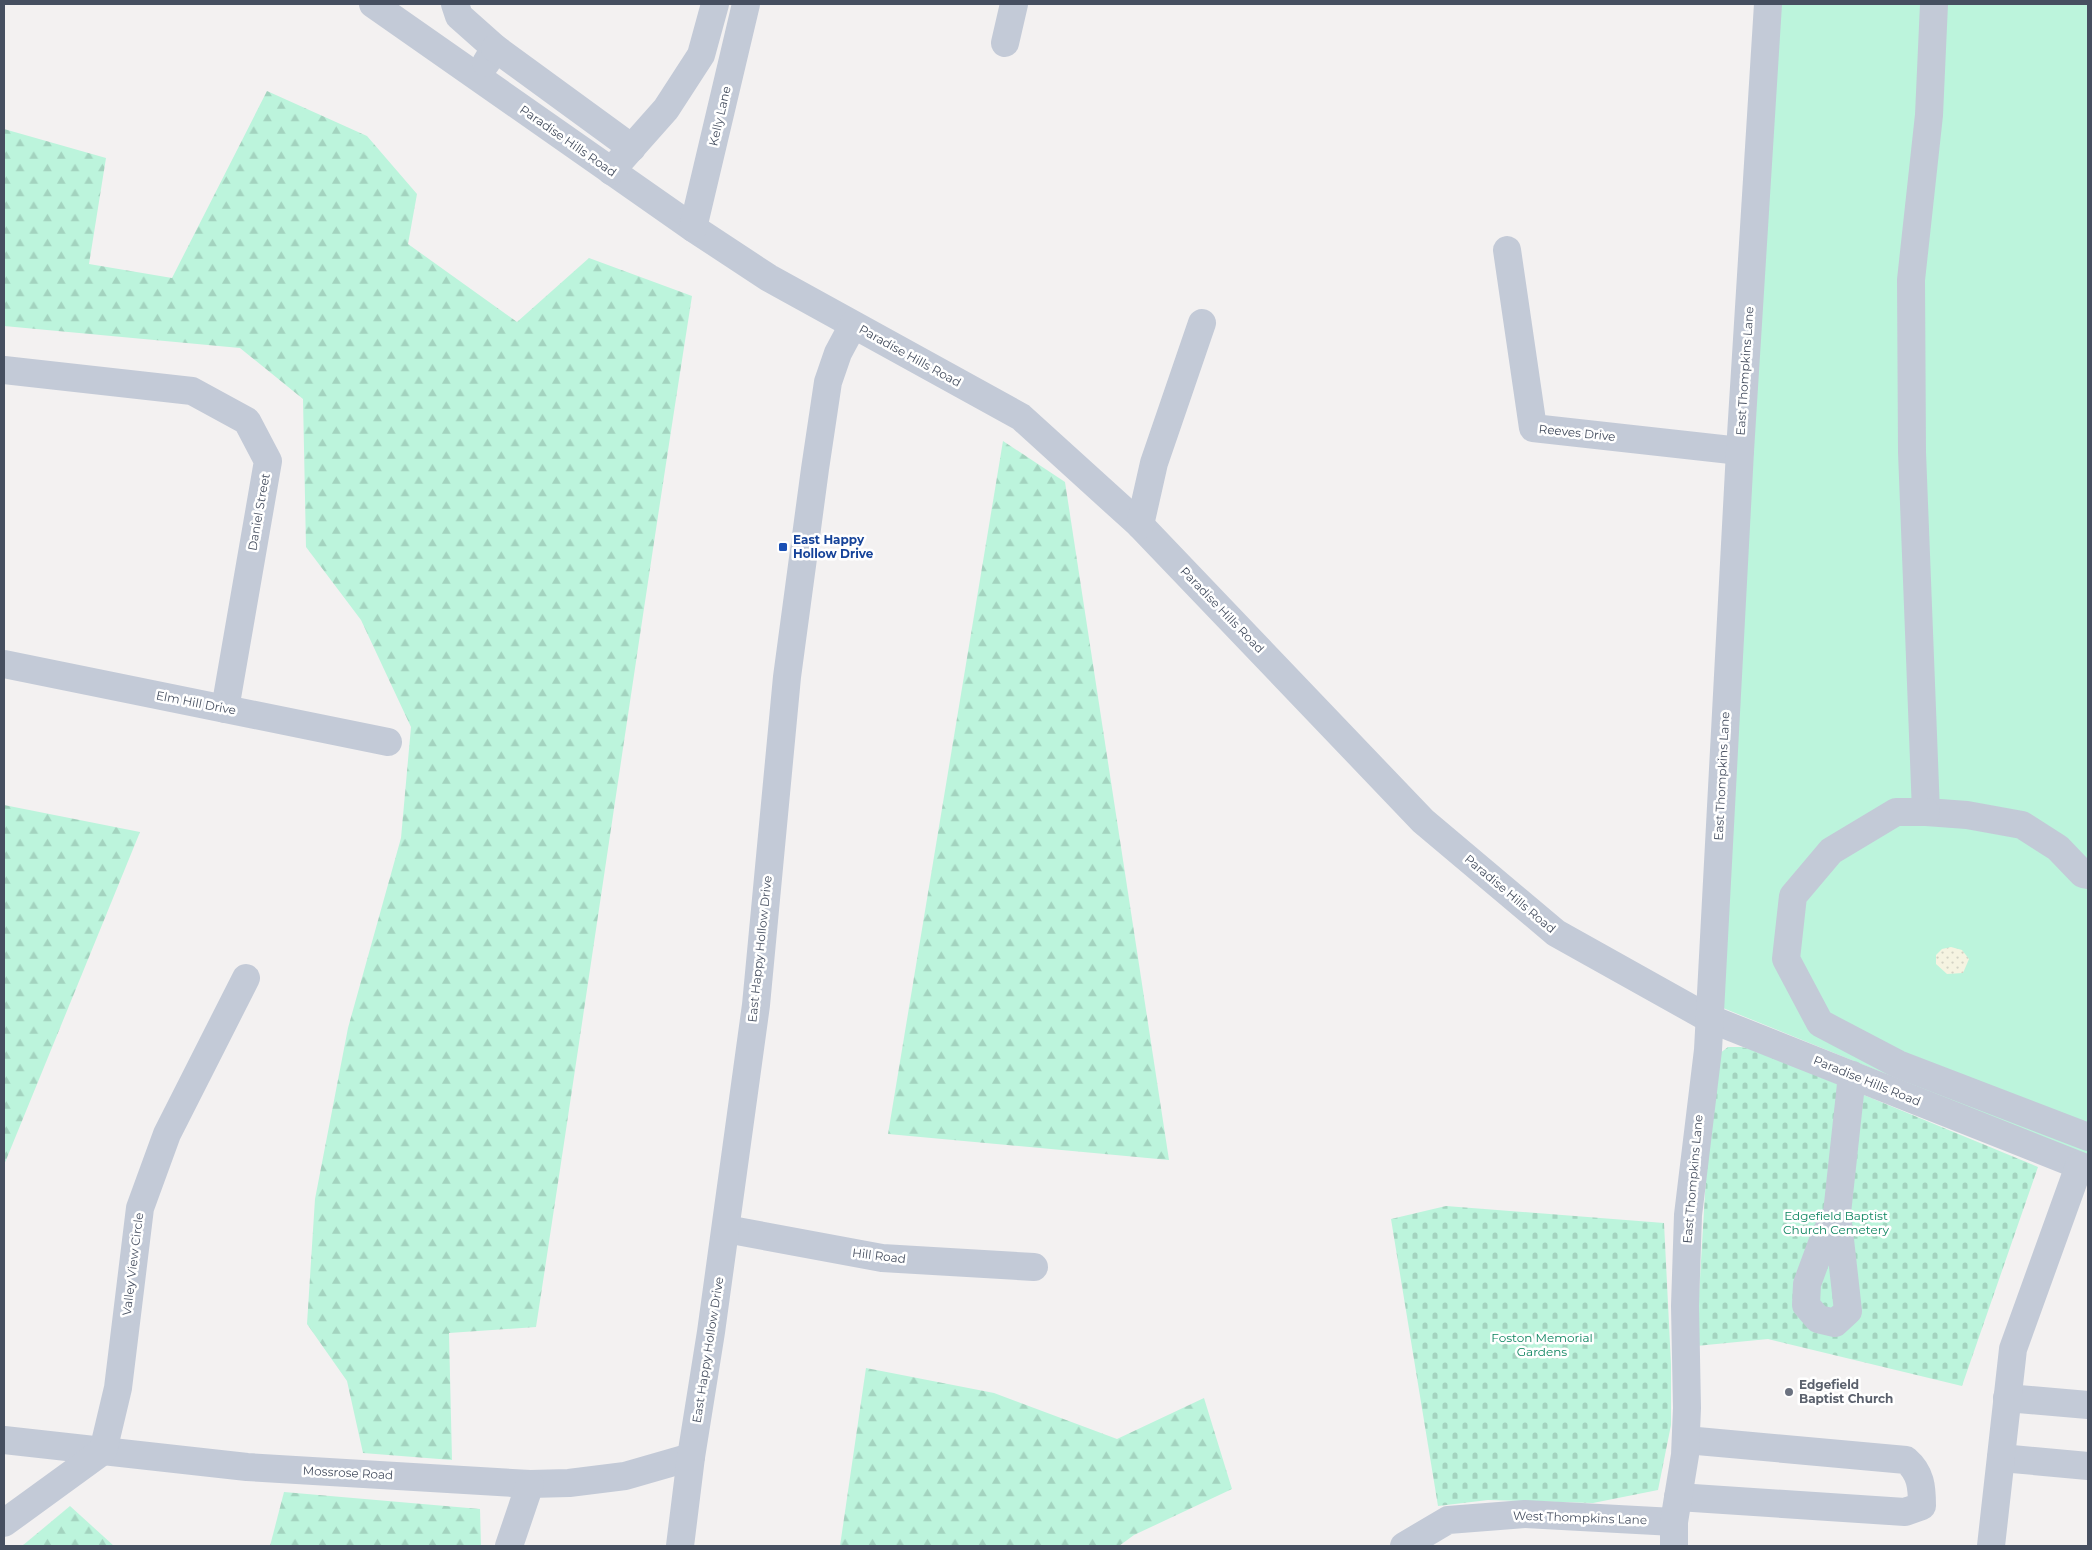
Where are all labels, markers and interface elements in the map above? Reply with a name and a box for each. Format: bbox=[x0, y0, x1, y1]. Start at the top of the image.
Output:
street label: Kelly Lane bbox=[705, 84, 734, 147]
street label: Paradise Hills Road bbox=[517, 102, 619, 180]
street label: East Thompkins Lane bbox=[1733, 306, 1756, 436]
street label: Paradise Hills Road bbox=[857, 321, 964, 390]
street label: Reeves Drive bbox=[1538, 421, 1616, 444]
street label: Daniel Street bbox=[244, 472, 273, 552]
place label: East Happy Hollow Drive bbox=[793, 532, 874, 561]
marker: East Happy Hollow Drive bbox=[777, 541, 789, 553]
street label: Paradise Hills Road bbox=[1177, 563, 1267, 656]
street label: Elm Hill Drive bbox=[155, 687, 237, 718]
street label: East Thompkins Lane bbox=[1711, 711, 1732, 841]
street label: Paradise Hills Road bbox=[1462, 851, 1559, 936]
street label: East Happy Hollow Drive bbox=[744, 875, 775, 1023]
street label: Paradise Hills Road bbox=[1811, 1052, 1923, 1109]
street label: East Thompkins Lane bbox=[1679, 1114, 1706, 1244]
park label: Edgefield Baptist Church Cemetery bbox=[1783, 1208, 1889, 1237]
street label: Valley View Circle bbox=[119, 1211, 146, 1316]
street label: Hill Road bbox=[851, 1245, 907, 1266]
street label: East Happy Hollow Drive bbox=[689, 1276, 726, 1424]
park label: Foston Memorial Gardens bbox=[1491, 1330, 1593, 1359]
place label: Edgefield Baptist Church bbox=[1799, 1377, 1893, 1406]
marker: Edgefield Baptist Church bbox=[1783, 1386, 1795, 1398]
street label: Mossrose Road bbox=[302, 1463, 394, 1482]
street label: West Thompkins Lane bbox=[1513, 1508, 1647, 1527]

